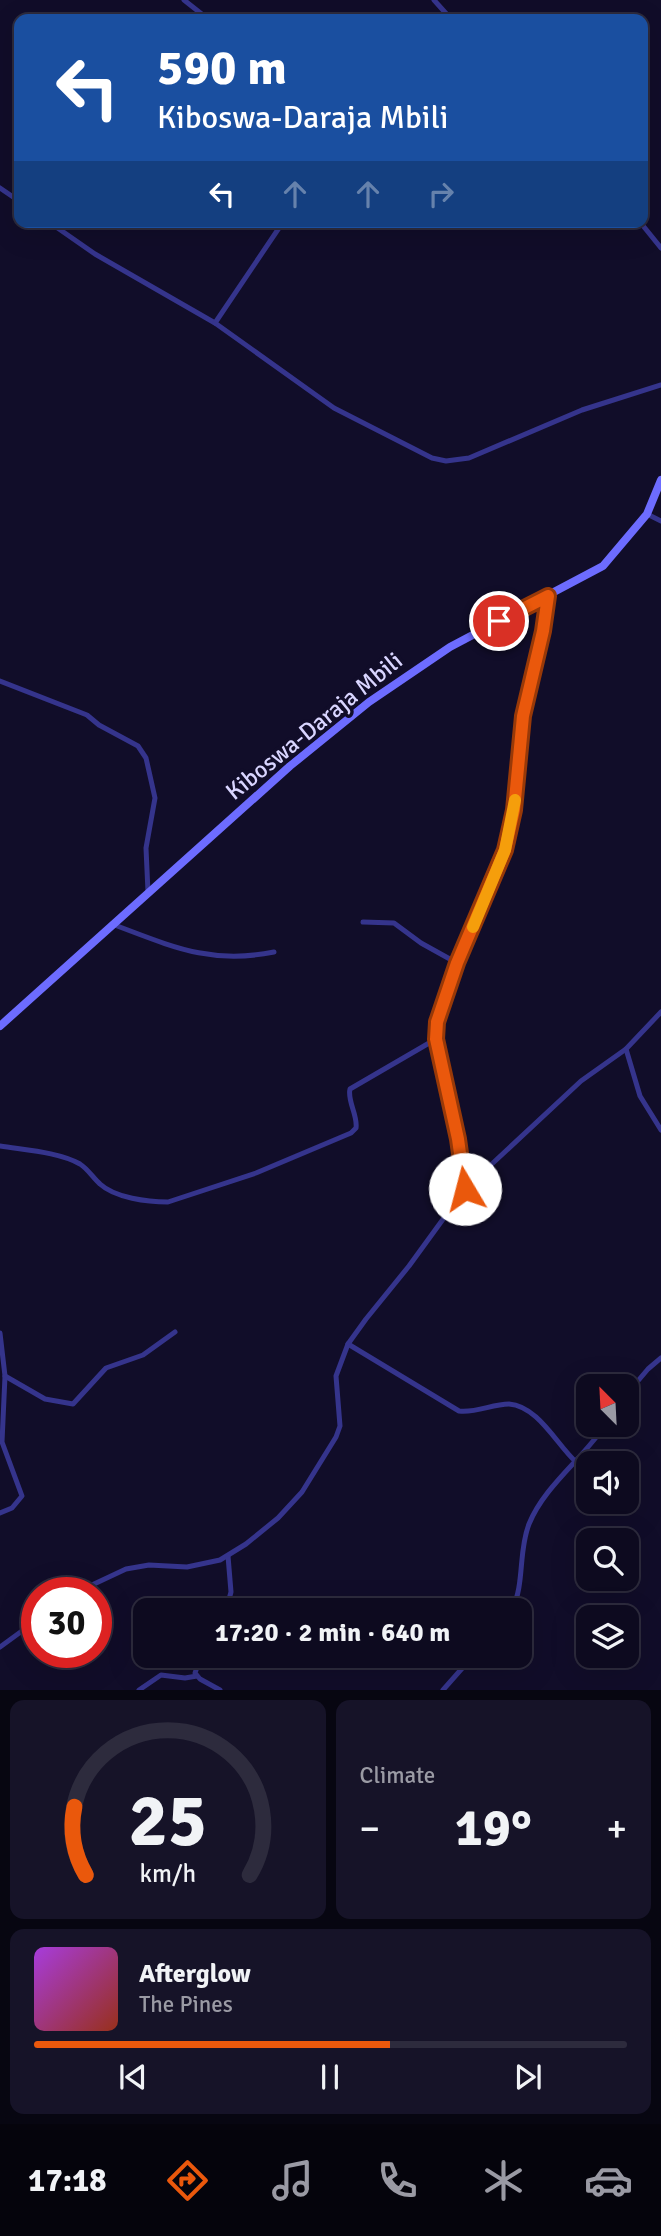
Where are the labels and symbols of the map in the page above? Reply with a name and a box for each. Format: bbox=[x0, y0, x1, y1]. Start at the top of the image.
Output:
pin bbox=[469, 591, 529, 651]
street label: Kiboswa-Daraja Mbili bbox=[220, 646, 408, 806]
position arrow bbox=[428, 1152, 502, 1226]
north arrow bbox=[576, 1374, 639, 1437]
speed limit sign: 30 bbox=[21, 1577, 112, 1668]

